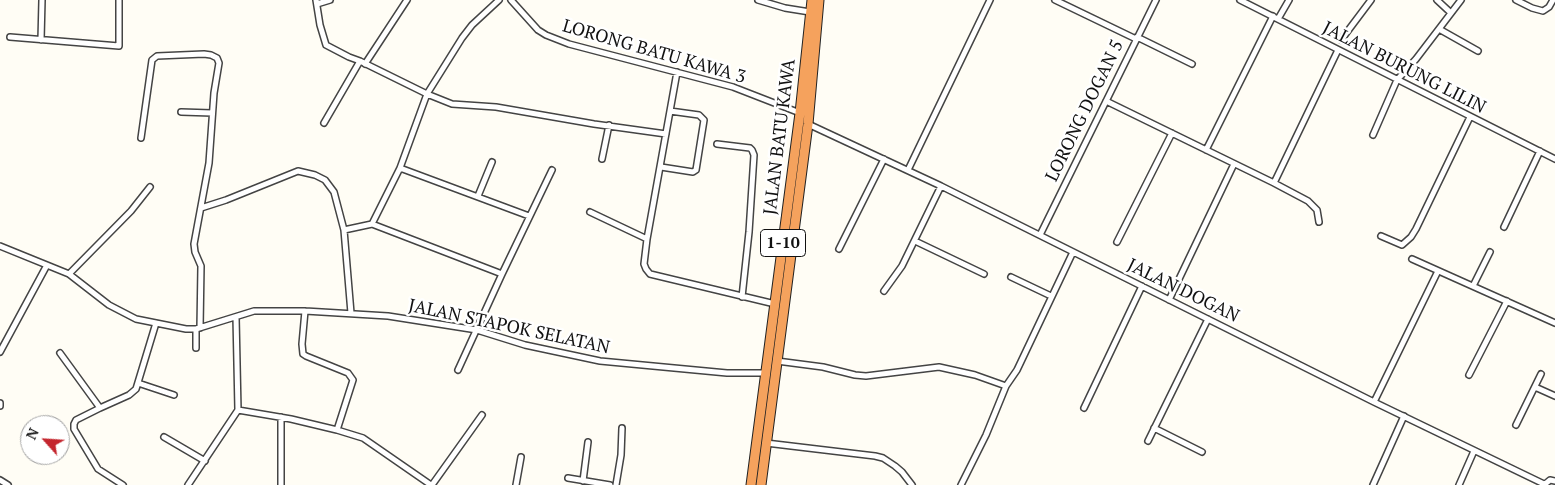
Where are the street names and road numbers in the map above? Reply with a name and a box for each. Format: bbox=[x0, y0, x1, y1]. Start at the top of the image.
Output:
street label: LORONG BATU KAWA 3 bbox=[560, 15, 748, 89]
street label: JALAN BURUNG LILIN bbox=[1319, 17, 1489, 119]
street label: LORONG DOGAN 5 bbox=[1041, 37, 1129, 185]
street label: JALAN BATU KAWA bbox=[760, 58, 800, 216]
road number: 1-10 bbox=[760, 230, 806, 256]
street label: JALAN DOGAN bbox=[1123, 255, 1243, 327]
street label: JALAN STAPOK SELATAN bbox=[406, 295, 612, 359]

